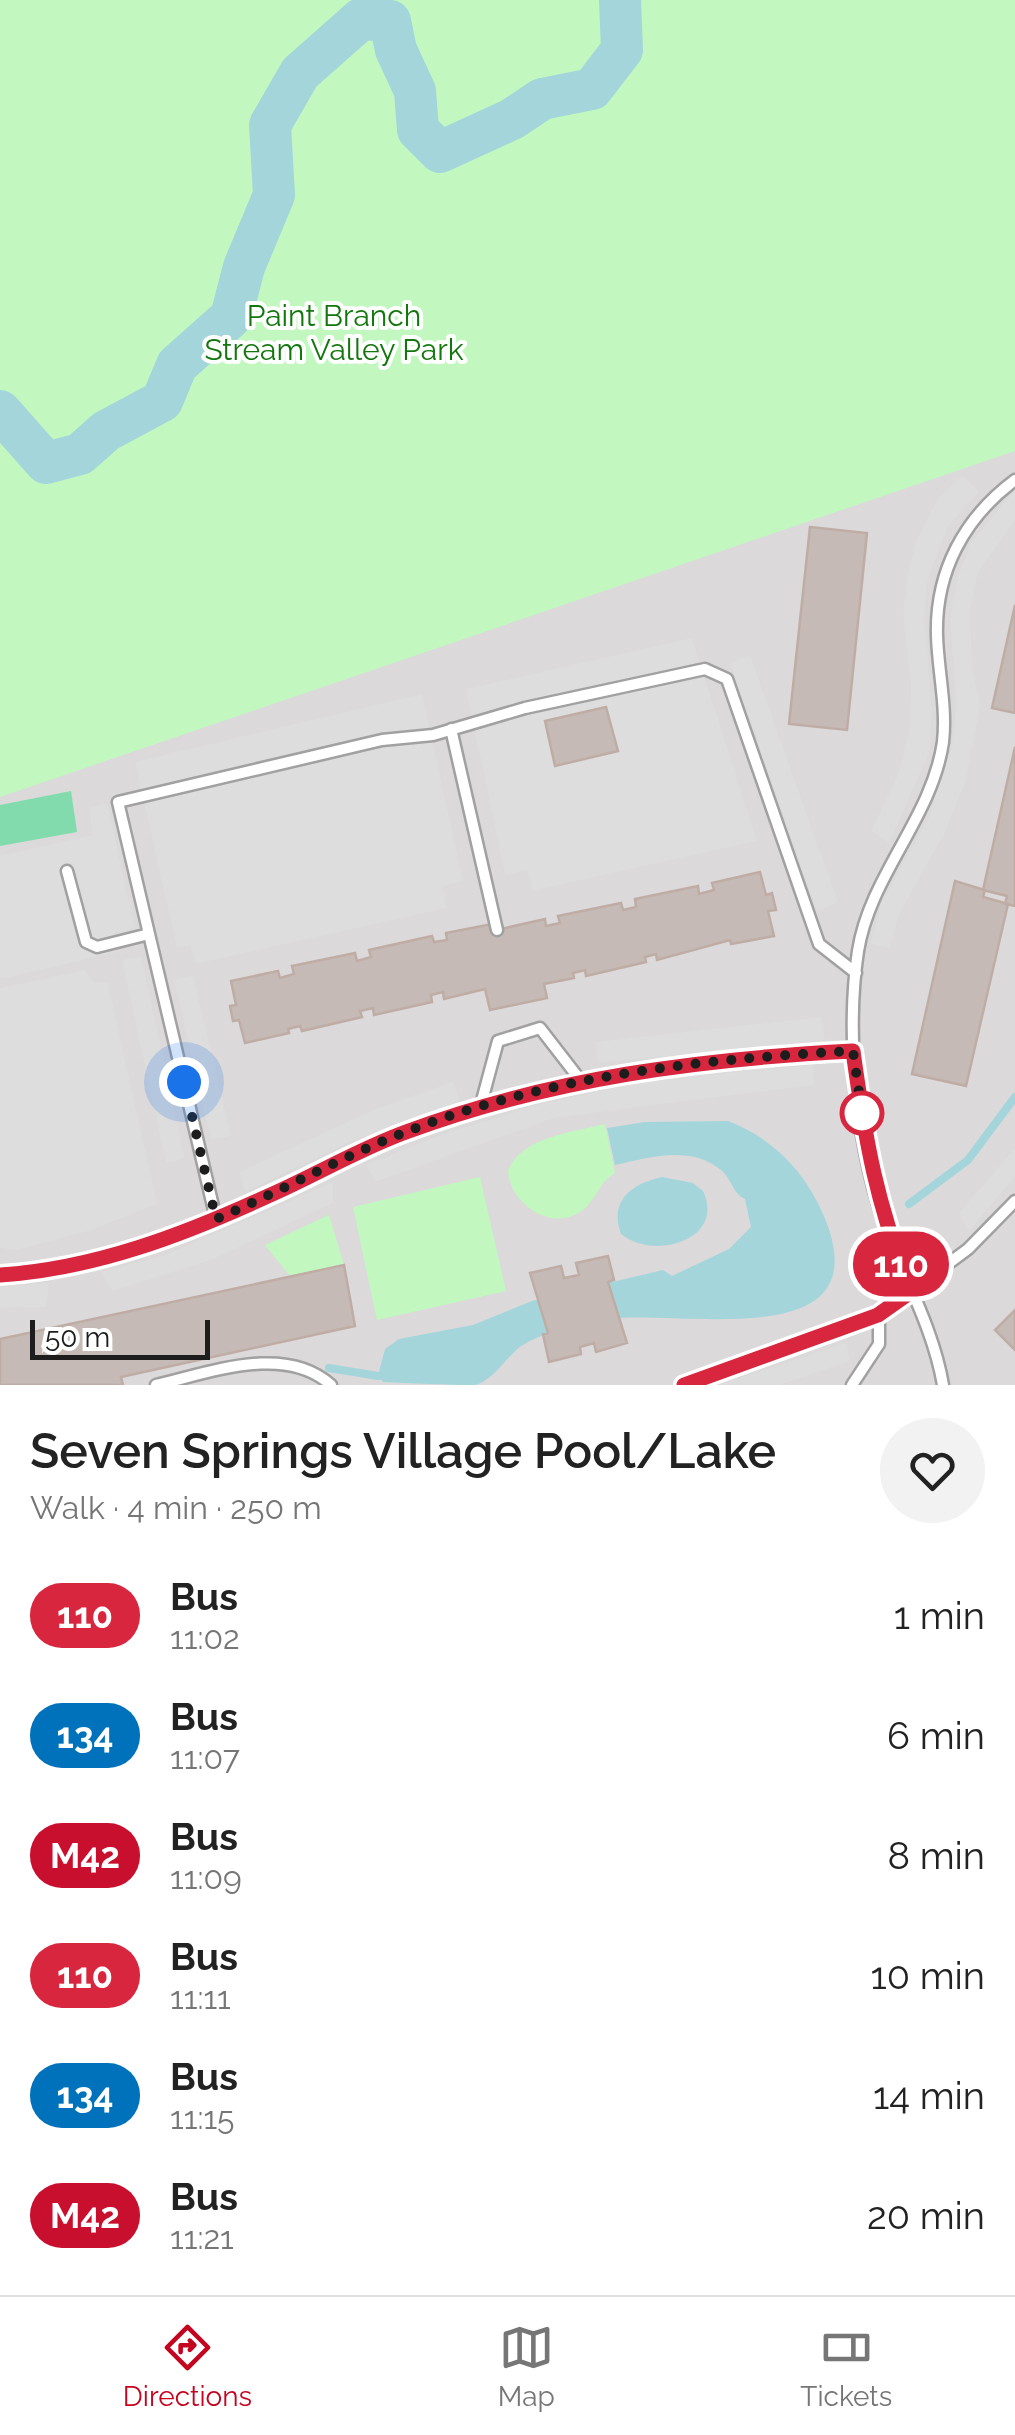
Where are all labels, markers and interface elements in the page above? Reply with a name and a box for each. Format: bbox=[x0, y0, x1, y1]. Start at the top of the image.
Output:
park label: Paint Branch Stream Valley Park bbox=[204, 298, 464, 367]
your location bbox=[159, 1057, 209, 1107]
unlabelled marker bbox=[841, 1092, 883, 1134]
line badge: 110 bbox=[844, 1232, 958, 1296]
text: 110 bbox=[873, 1244, 929, 1285]
scale bar bbox=[30, 1315, 210, 1360]
text: 50 m bbox=[45, 1321, 110, 1354]
button: heart bbox=[880, 1418, 985, 1523]
text: Seven Springs Village Pool/Lake bbox=[30, 1423, 776, 1479]
text: Walk · 4 min · 250 m bbox=[30, 1489, 322, 1526]
text: Bus bbox=[170, 1574, 238, 1619]
text: 1 min bbox=[894, 1593, 985, 1638]
text: 110 bbox=[57, 1595, 113, 1636]
text: 11:02 bbox=[170, 1619, 240, 1656]
text: Bus bbox=[170, 1694, 238, 1739]
text: 6 min bbox=[887, 1713, 985, 1758]
text: 134 bbox=[57, 1715, 113, 1756]
text: 11:07 bbox=[170, 1739, 240, 1776]
text: Bus bbox=[170, 1814, 238, 1859]
text: 8 min bbox=[887, 1833, 985, 1878]
text: M42 bbox=[50, 1835, 120, 1876]
text: 11:09 bbox=[170, 1859, 242, 1896]
text: Bus bbox=[170, 1934, 238, 1979]
text: 10 min bbox=[870, 1953, 985, 1998]
text: 110 bbox=[57, 1955, 113, 1996]
text: 11:11 bbox=[170, 1979, 231, 2016]
text: Bus bbox=[170, 2054, 238, 2099]
text: 14 min bbox=[873, 2073, 985, 2118]
text: 134 bbox=[57, 2075, 113, 2116]
text: 11:15 bbox=[170, 2099, 235, 2136]
text: Bus bbox=[170, 2174, 238, 2219]
text: 20 min bbox=[867, 2193, 985, 2238]
text: M42 bbox=[50, 2195, 120, 2236]
text: 11:21 bbox=[170, 2219, 234, 2256]
tab: Directions bbox=[123, 2320, 252, 2413]
tab: Map bbox=[498, 2320, 555, 2413]
tab: Tickets bbox=[800, 2320, 892, 2413]

